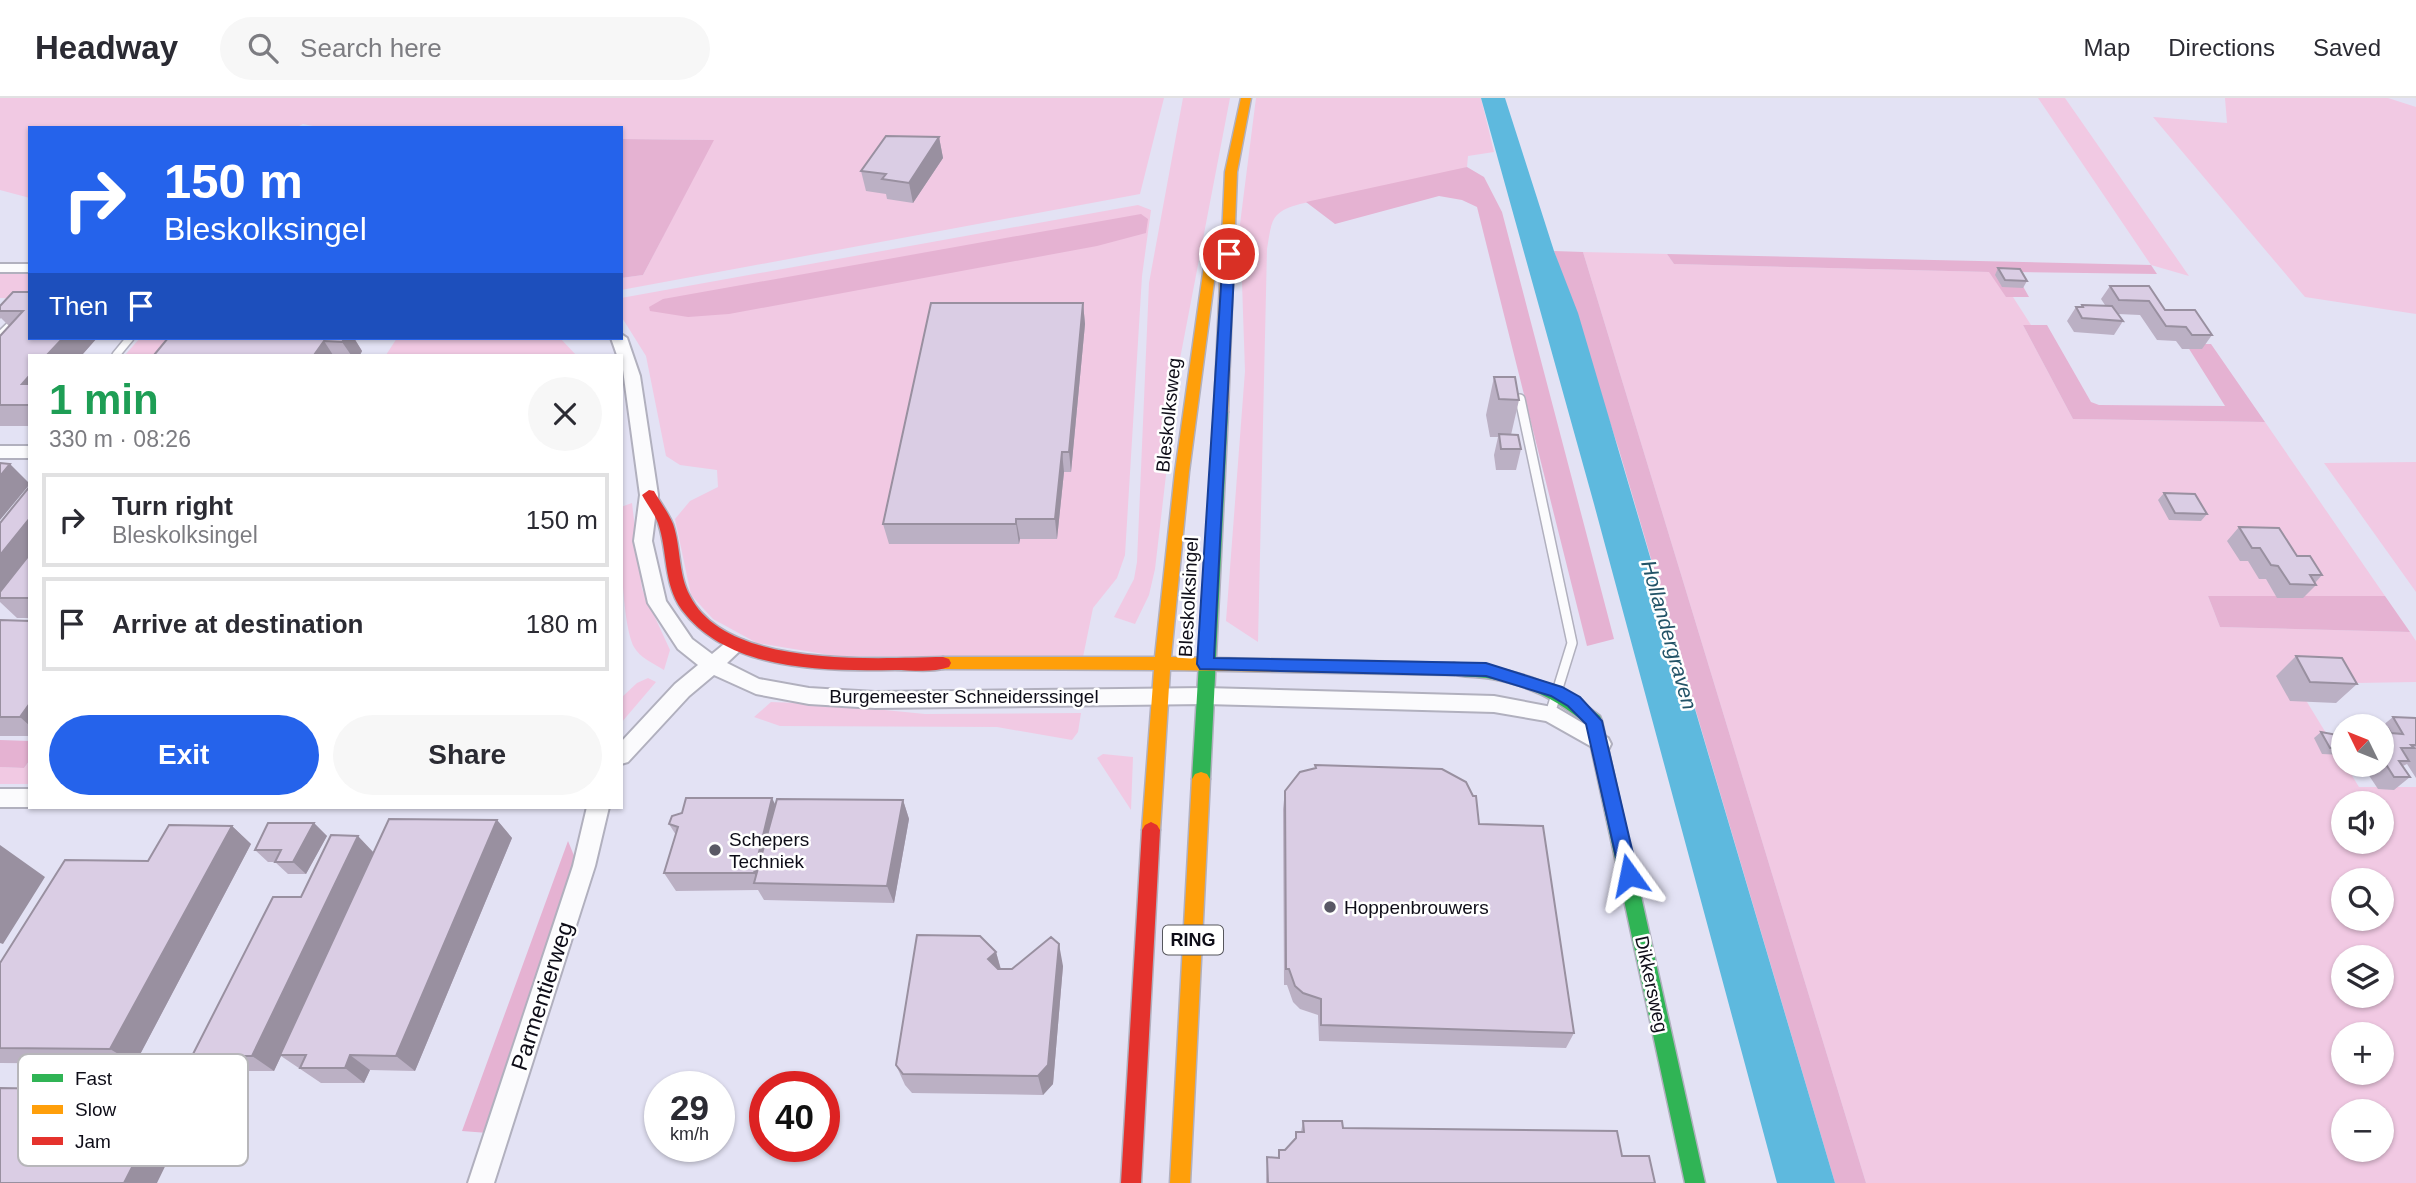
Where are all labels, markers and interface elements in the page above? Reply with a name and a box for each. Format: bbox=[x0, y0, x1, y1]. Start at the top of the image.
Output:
search box bbox=[220, 17, 710, 80]
text: Headway bbox=[35, 29, 178, 66]
icon: search bbox=[244, 29, 282, 67]
text: Search here bbox=[300, 33, 442, 63]
text: Map bbox=[2084, 34, 2130, 61]
text: Directions bbox=[2168, 34, 2275, 61]
text: Saved bbox=[2313, 34, 2381, 61]
icon: right bbox=[49, 154, 140, 245]
text: 150 m bbox=[164, 154, 303, 208]
text: Bleskolksingel bbox=[164, 211, 367, 247]
pin bbox=[1199, 224, 1259, 284]
icon: arrive bbox=[1210, 235, 1248, 273]
icon: arrive bbox=[122, 287, 160, 325]
text: Then bbox=[49, 291, 108, 321]
street label: Bleskolksweg bbox=[1152, 357, 1185, 473]
text: 1 min bbox=[49, 376, 159, 423]
button: close bbox=[528, 377, 602, 451]
text: 330 m · 08:26 bbox=[49, 426, 191, 452]
text: Turn right bbox=[112, 491, 233, 521]
icon: right bbox=[53, 501, 91, 539]
text: 150 m bbox=[526, 505, 598, 535]
text: Bleskolksingel bbox=[112, 522, 258, 548]
street label: Bleskolksingel bbox=[1175, 536, 1202, 658]
water label: Hollandergraven bbox=[1637, 558, 1702, 712]
icon: arrive bbox=[53, 605, 91, 643]
text: Arrive at destination bbox=[112, 609, 363, 639]
text: 180 m bbox=[526, 609, 598, 639]
street label: Burgemeester Schneiderssingel bbox=[829, 686, 1099, 707]
north arrow bbox=[2331, 714, 2394, 777]
map controls bbox=[2331, 714, 2394, 1162]
button: Exit bbox=[49, 715, 319, 795]
button: Share bbox=[333, 715, 602, 795]
button: sound bbox=[2331, 791, 2394, 854]
place label: Schepers Techniek bbox=[729, 829, 809, 872]
position arrow bbox=[1592, 838, 1666, 912]
marker: Schepers Techniek bbox=[707, 842, 723, 858]
button: search bbox=[2331, 868, 2394, 931]
place label: Hoppenbrouwers bbox=[1344, 897, 1489, 918]
marker: Hoppenbrouwers bbox=[1322, 899, 1338, 915]
street label: Parmentierweg bbox=[506, 918, 578, 1074]
road number: RING bbox=[1163, 926, 1223, 954]
street label: Dikkersweg bbox=[1631, 934, 1672, 1034]
button: layers bbox=[2331, 945, 2394, 1008]
button: + bbox=[2331, 1022, 2394, 1085]
legend bbox=[18, 1054, 248, 1166]
text: Fast bbox=[75, 1068, 113, 1089]
speed limit sign: 40 bbox=[749, 1071, 840, 1162]
text: 29 bbox=[670, 1088, 709, 1127]
text: Slow bbox=[75, 1099, 116, 1120]
button: − bbox=[2331, 1099, 2394, 1162]
text: km/h bbox=[670, 1124, 709, 1144]
text: Jam bbox=[75, 1131, 111, 1152]

